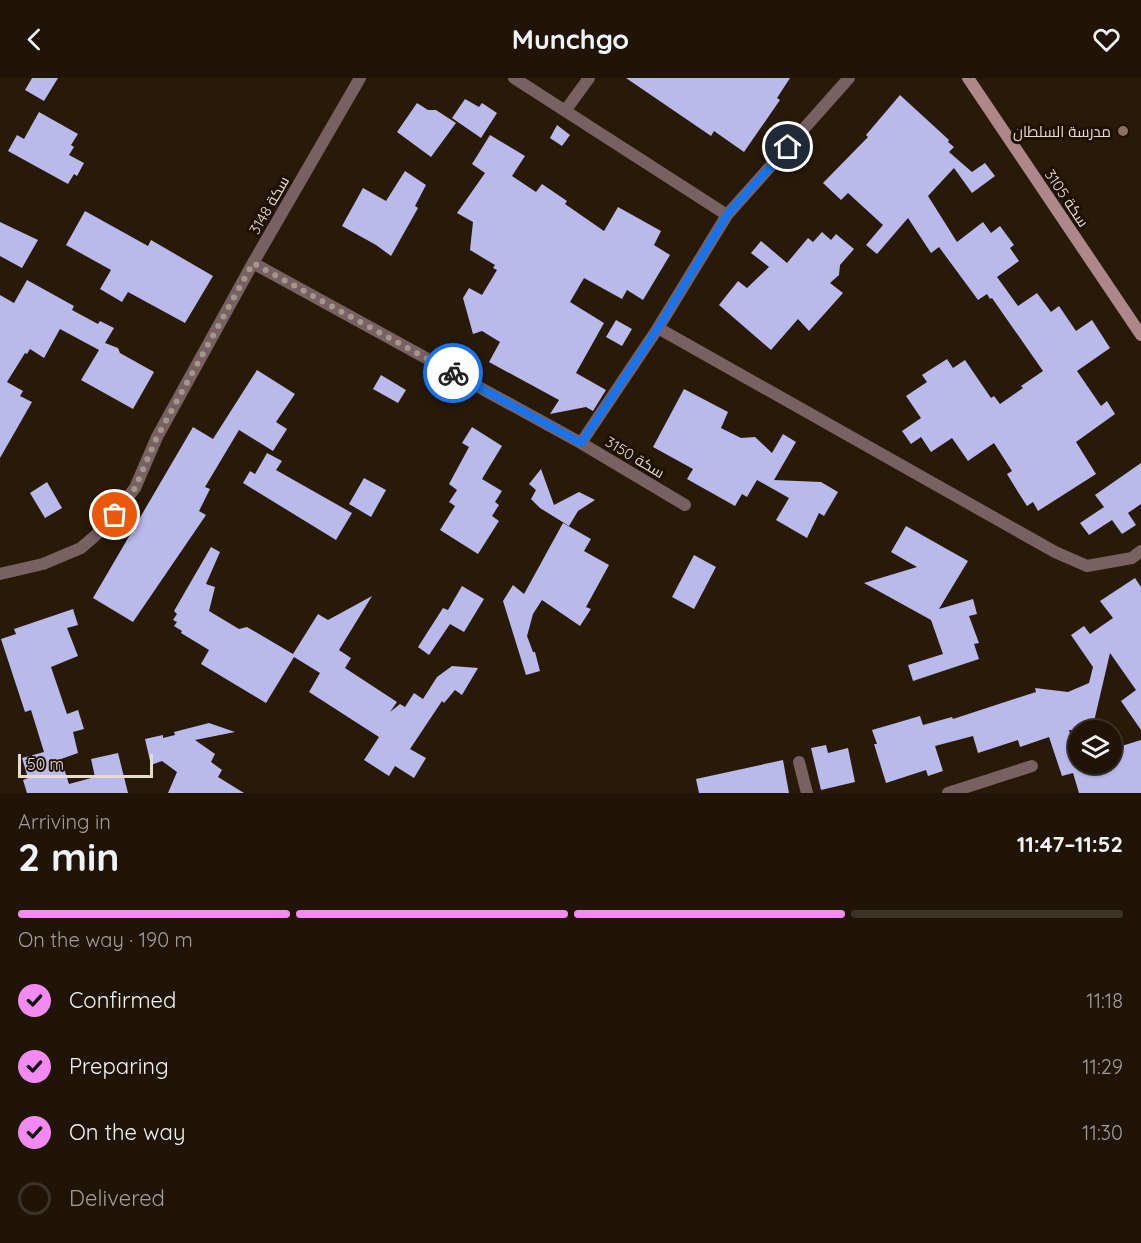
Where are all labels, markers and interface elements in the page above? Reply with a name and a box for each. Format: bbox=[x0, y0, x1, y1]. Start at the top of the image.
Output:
text: Munchgo bbox=[512, 22, 629, 56]
icon: back bbox=[18, 23, 51, 56]
icon: heart bbox=[1090, 23, 1123, 56]
pin bbox=[762, 121, 813, 172]
place label: مدرسة السلطان bbox=[1013, 122, 1111, 142]
marker: مدرسة السلطان bbox=[1116, 124, 1130, 138]
icon: home bbox=[771, 130, 804, 163]
street label: سكة 3105 bbox=[1041, 166, 1093, 230]
street label: سكة 3148 bbox=[245, 172, 293, 238]
courier bbox=[423, 343, 483, 403]
icon: bike bbox=[437, 357, 470, 390]
street label: سكة 3150 bbox=[602, 432, 668, 482]
pin bbox=[89, 489, 140, 540]
icon: bag bbox=[98, 498, 131, 531]
map controls bbox=[1068, 720, 1122, 774]
button: layers bbox=[1068, 720, 1122, 774]
scale bar bbox=[18, 751, 153, 778]
text: 50 m bbox=[27, 754, 64, 774]
text: Arriving in bbox=[18, 809, 111, 834]
text: 11:47–11:52 bbox=[1017, 830, 1123, 858]
text: 2 min bbox=[18, 832, 120, 881]
text: On the way · 190 m bbox=[18, 927, 193, 952]
icon: check bbox=[18, 984, 51, 1017]
text: Confirmed bbox=[69, 986, 176, 1014]
text: 11:18 bbox=[1086, 988, 1123, 1013]
icon: check bbox=[18, 1050, 51, 1083]
text: Preparing bbox=[69, 1052, 169, 1080]
text: 11:29 bbox=[1082, 1054, 1123, 1079]
icon: check bbox=[18, 1116, 51, 1149]
text: On the way bbox=[69, 1118, 185, 1146]
text: 11:30 bbox=[1082, 1120, 1123, 1145]
text: Delivered bbox=[69, 1184, 165, 1212]

